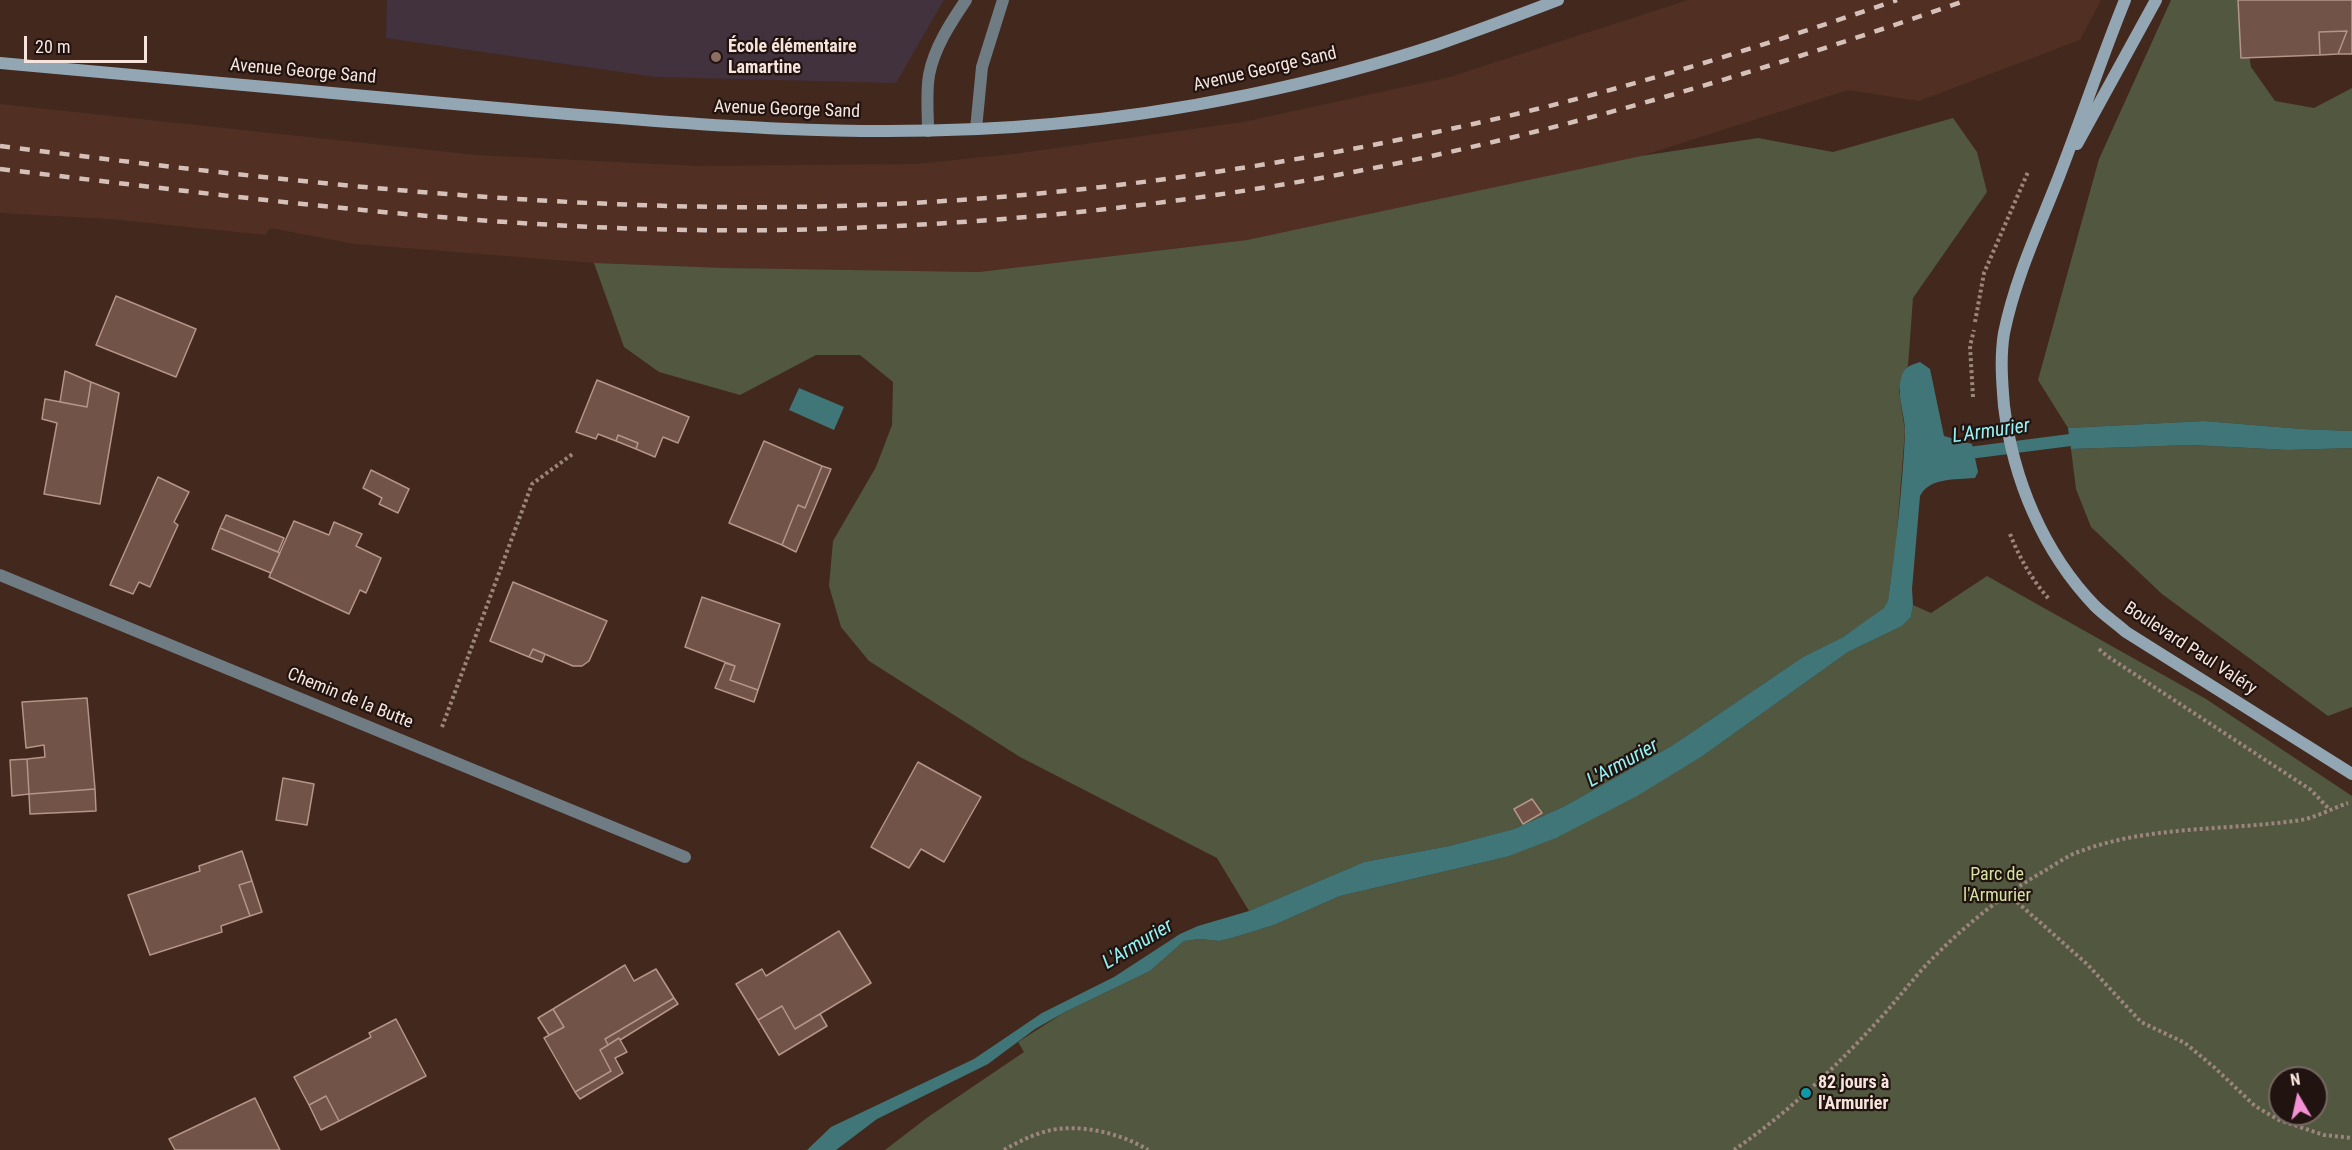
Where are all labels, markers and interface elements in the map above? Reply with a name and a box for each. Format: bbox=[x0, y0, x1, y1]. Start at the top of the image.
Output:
scale bar bbox=[27, 24, 150, 62]
text: 20 m bbox=[35, 36, 70, 57]
place label: École élémentaire Lamartine bbox=[728, 36, 857, 78]
street label: Avenue George Sand bbox=[1191, 43, 1339, 97]
marker: École élémentaire Lamartine bbox=[709, 50, 723, 64]
street label: Avenue George Sand bbox=[229, 55, 377, 89]
street label: Avenue George Sand bbox=[713, 97, 861, 123]
water label: L'Armurier bbox=[1951, 415, 2031, 449]
street label: Boulevard Paul Valéry bbox=[2120, 598, 2260, 700]
street label: Chemin de la Butte bbox=[284, 664, 416, 734]
water label: L'Armurier bbox=[1583, 735, 1663, 793]
park label: Parc de l'Armurier bbox=[1963, 864, 2031, 906]
water label: L'Armurier bbox=[1098, 915, 1178, 975]
north arrow bbox=[2268, 1066, 2328, 1126]
text: N bbox=[2289, 1070, 2302, 1090]
place label: 82 jours à l'Armurier bbox=[1818, 1072, 1889, 1114]
marker: 82 jours à l'Armurier bbox=[1799, 1086, 1813, 1100]

